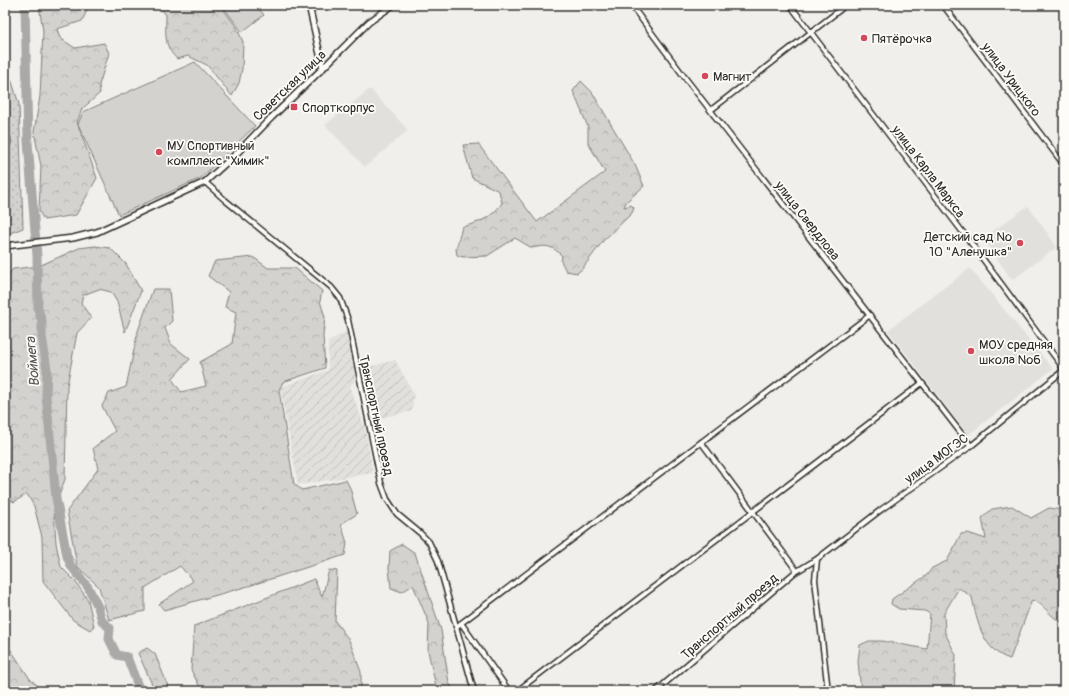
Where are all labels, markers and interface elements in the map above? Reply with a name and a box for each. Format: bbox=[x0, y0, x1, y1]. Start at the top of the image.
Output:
place label: Пятёрочка bbox=[872, 31, 932, 47]
marker: Пятёрочка bbox=[859, 33, 869, 43]
street label: улица Урицкого bbox=[978, 39, 1044, 120]
street label: Советская улица bbox=[250, 47, 329, 124]
place label: Магнит bbox=[713, 69, 752, 85]
marker: Магнит bbox=[700, 71, 710, 81]
place label: Спорткорпус bbox=[302, 100, 375, 116]
marker: Спорткорпус bbox=[289, 102, 299, 112]
street label: улица Карла Маркса bbox=[888, 121, 968, 221]
place label: МУ Спортивный комплекс "Химик" bbox=[167, 138, 270, 169]
marker: МУ Спортивный комплекс "Химик" bbox=[154, 147, 164, 157]
street label: улица Свердлова bbox=[771, 177, 843, 263]
place label: Детский сад № 10 "Аленушка" bbox=[923, 229, 1012, 260]
marker: Детский сад № 10 "Аленушка" bbox=[1015, 238, 1025, 248]
water label: Воймега bbox=[22, 335, 43, 387]
place label: МОУ средняя школа №6 bbox=[979, 337, 1053, 368]
marker: МОУ средняя школа №6 bbox=[966, 346, 976, 356]
street label: Транспортный проезд bbox=[355, 353, 397, 477]
street label: улица МОГЭС bbox=[901, 430, 972, 488]
street label: Транспортный проезд bbox=[678, 570, 781, 663]

